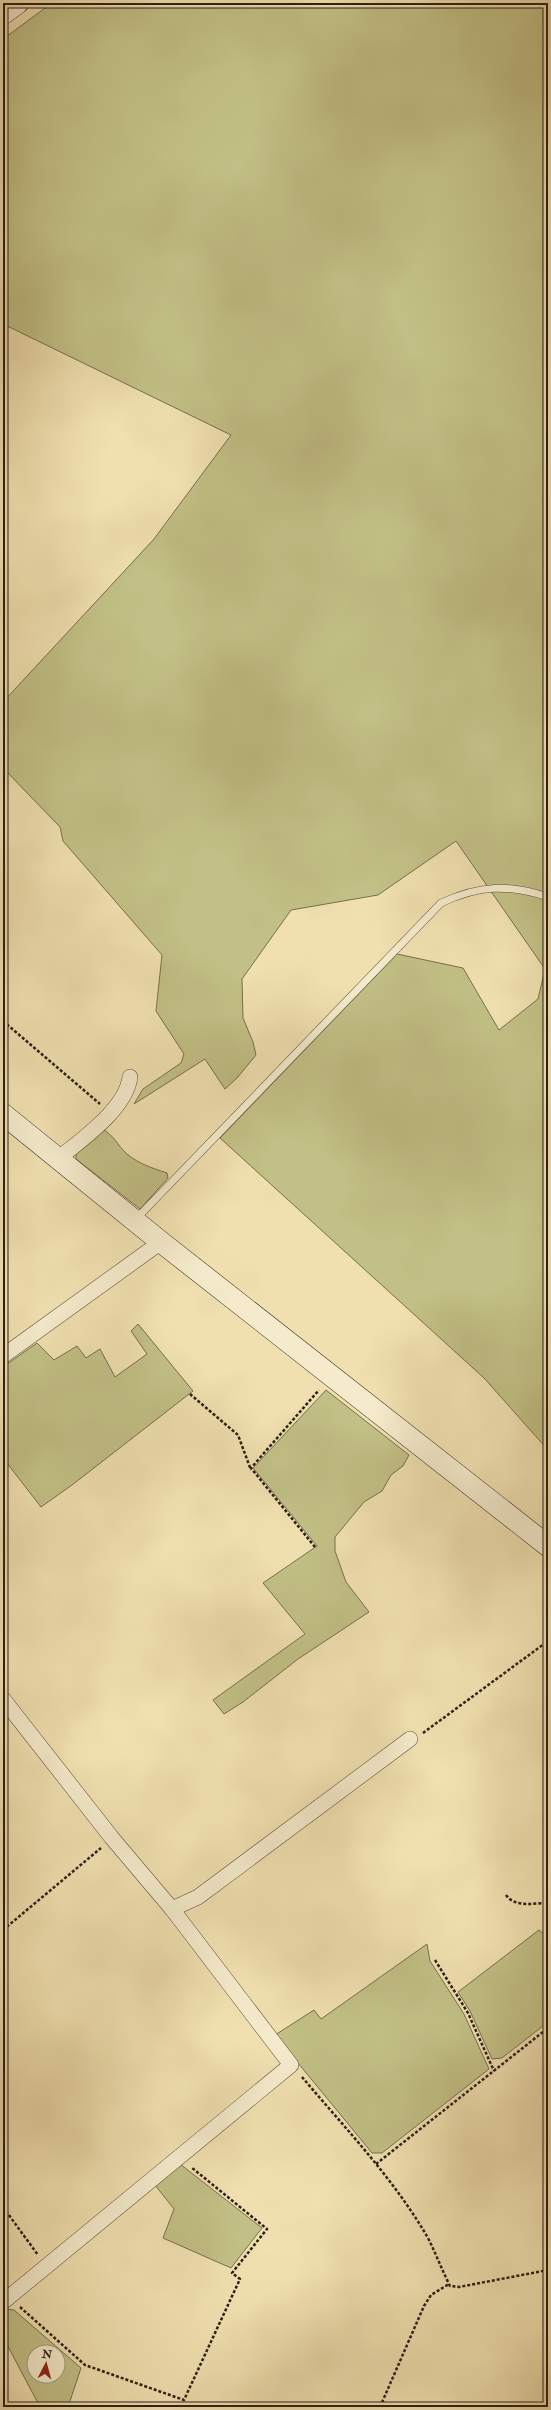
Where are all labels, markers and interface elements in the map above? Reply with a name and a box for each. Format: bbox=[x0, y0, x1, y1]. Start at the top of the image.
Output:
north arrow bbox=[26, 2344, 66, 2384]
text: N bbox=[40, 2347, 54, 2362]

